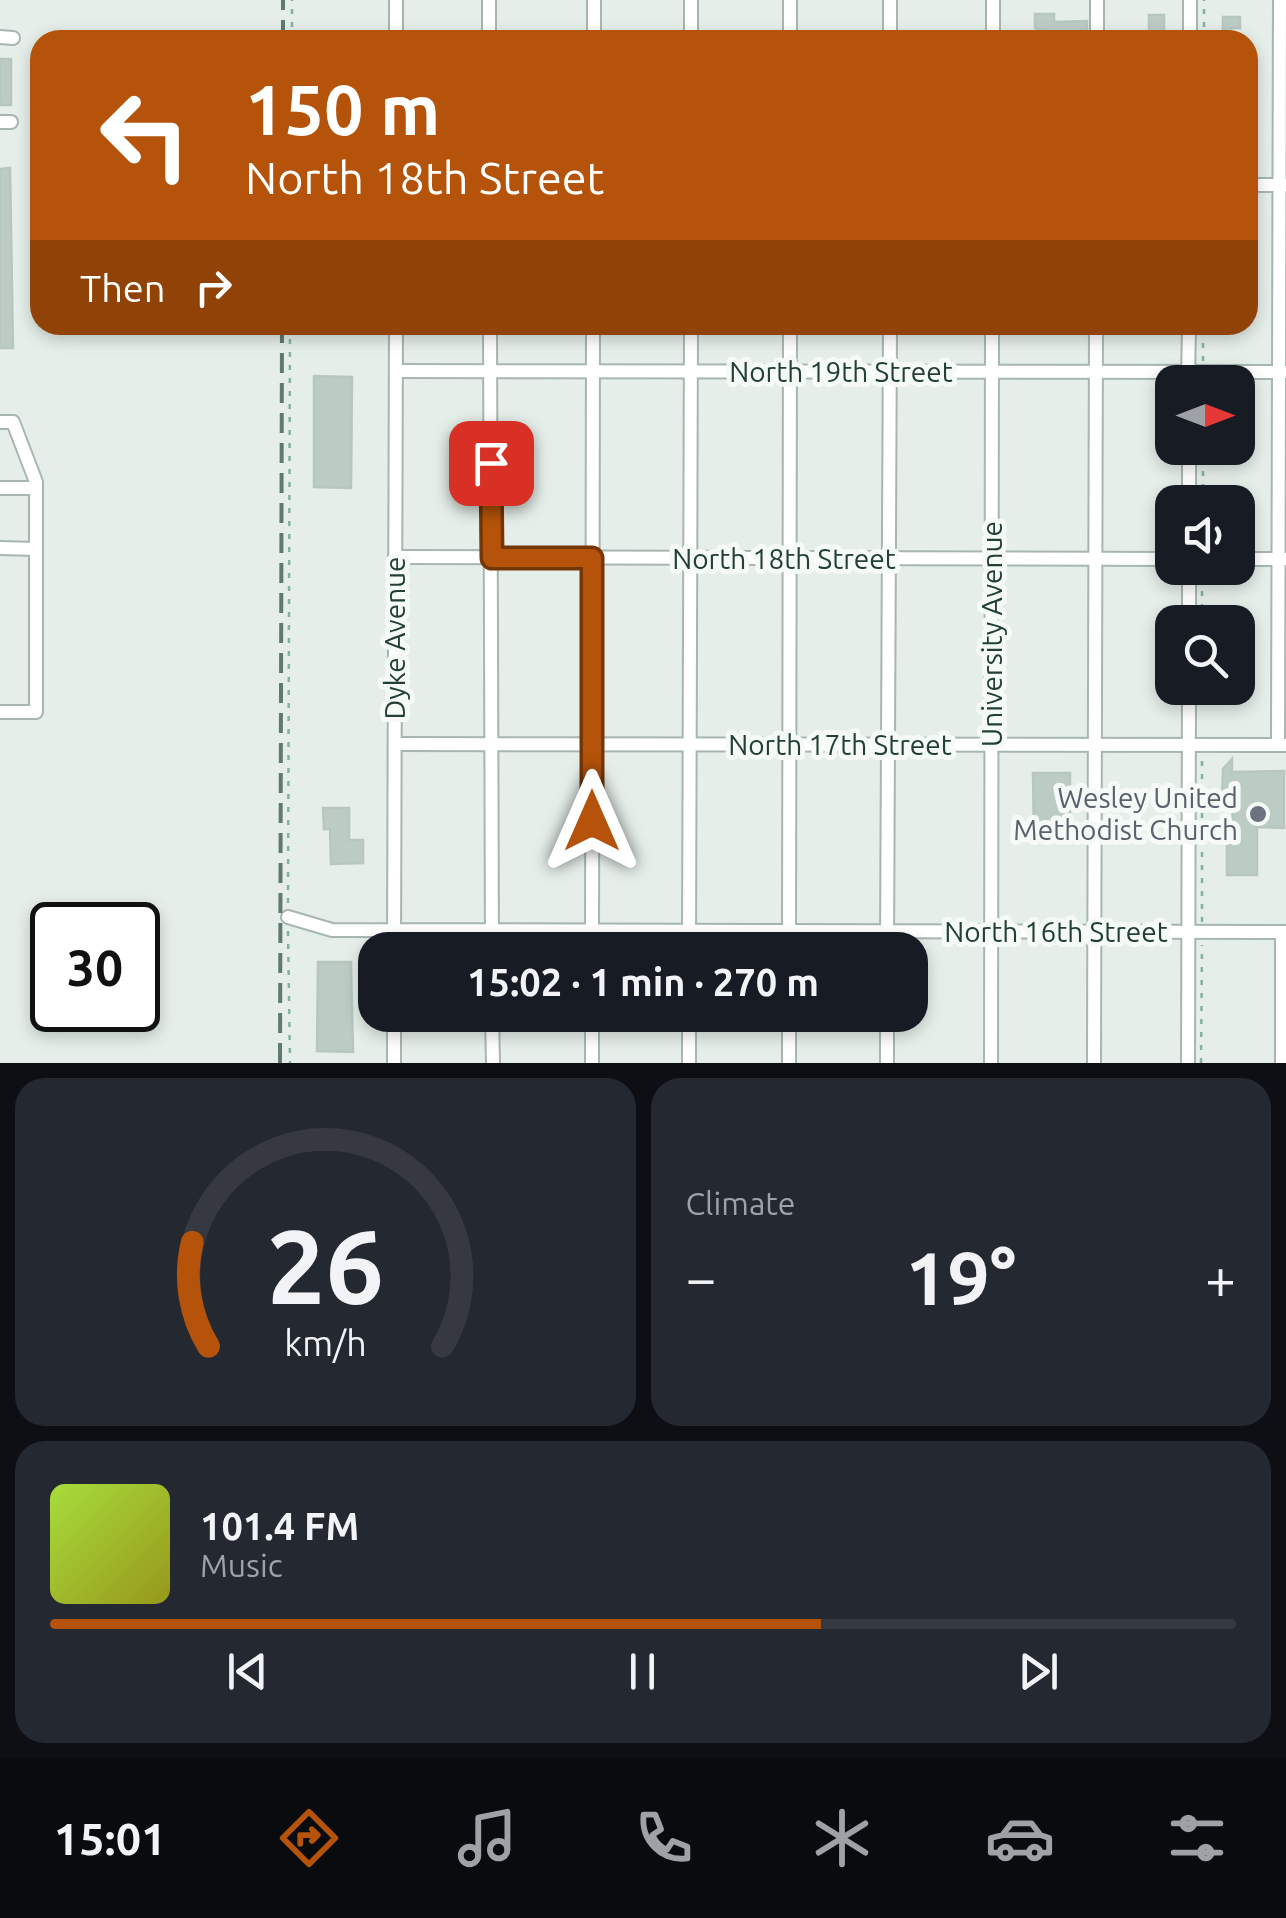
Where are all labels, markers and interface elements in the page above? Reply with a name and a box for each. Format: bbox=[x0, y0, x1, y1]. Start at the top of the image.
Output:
icon: left bbox=[80, 70, 210, 200]
text: 150 m bbox=[245, 70, 440, 148]
text: North 18th Street bbox=[245, 152, 604, 203]
icon: right bbox=[186, 260, 241, 315]
text: Then bbox=[80, 267, 166, 309]
street label: North 19th Street bbox=[729, 356, 953, 387]
north arrow bbox=[1155, 365, 1255, 465]
map controls bbox=[1155, 365, 1255, 705]
pin bbox=[449, 421, 534, 506]
icon: arrive bbox=[464, 436, 519, 491]
button: sound bbox=[1155, 485, 1255, 585]
street label: University Avenue bbox=[976, 521, 1007, 747]
street label: North 18th Street bbox=[672, 543, 896, 574]
street label: Dyke Avenue bbox=[379, 556, 410, 720]
button: search bbox=[1155, 605, 1255, 705]
street label: North 17th Street bbox=[728, 729, 952, 760]
position arrow bbox=[540, 769, 644, 873]
place label: Wesley United Methodist Church bbox=[1013, 782, 1238, 845]
marker: Wesley United Methodist Church bbox=[1247, 803, 1269, 825]
speed limit sign: 30 bbox=[30, 902, 160, 1032]
street label: North 16th Street bbox=[944, 916, 1168, 947]
text: 15:02 · 1 min · 270 m bbox=[467, 961, 819, 1003]
text: Climate bbox=[686, 1185, 796, 1221]
text: 26 bbox=[267, 1207, 384, 1324]
text: 19° bbox=[905, 1235, 1016, 1319]
text: − bbox=[686, 1247, 717, 1308]
text: + bbox=[1205, 1247, 1236, 1308]
text: km/h bbox=[284, 1323, 367, 1363]
text: 101.4 FM bbox=[200, 1505, 359, 1547]
text: Music bbox=[200, 1547, 283, 1583]
icon: previous bbox=[220, 1644, 275, 1699]
icon: pause bbox=[615, 1644, 670, 1699]
icon: next bbox=[1011, 1644, 1066, 1699]
icon: directions bbox=[274, 1803, 344, 1873]
icon: music bbox=[452, 1803, 522, 1873]
icon: phone bbox=[629, 1803, 699, 1873]
icon: climate bbox=[807, 1803, 877, 1873]
icon: car bbox=[985, 1803, 1055, 1873]
icon: filters bbox=[1162, 1803, 1232, 1873]
text: 15:01 bbox=[54, 1813, 166, 1864]

